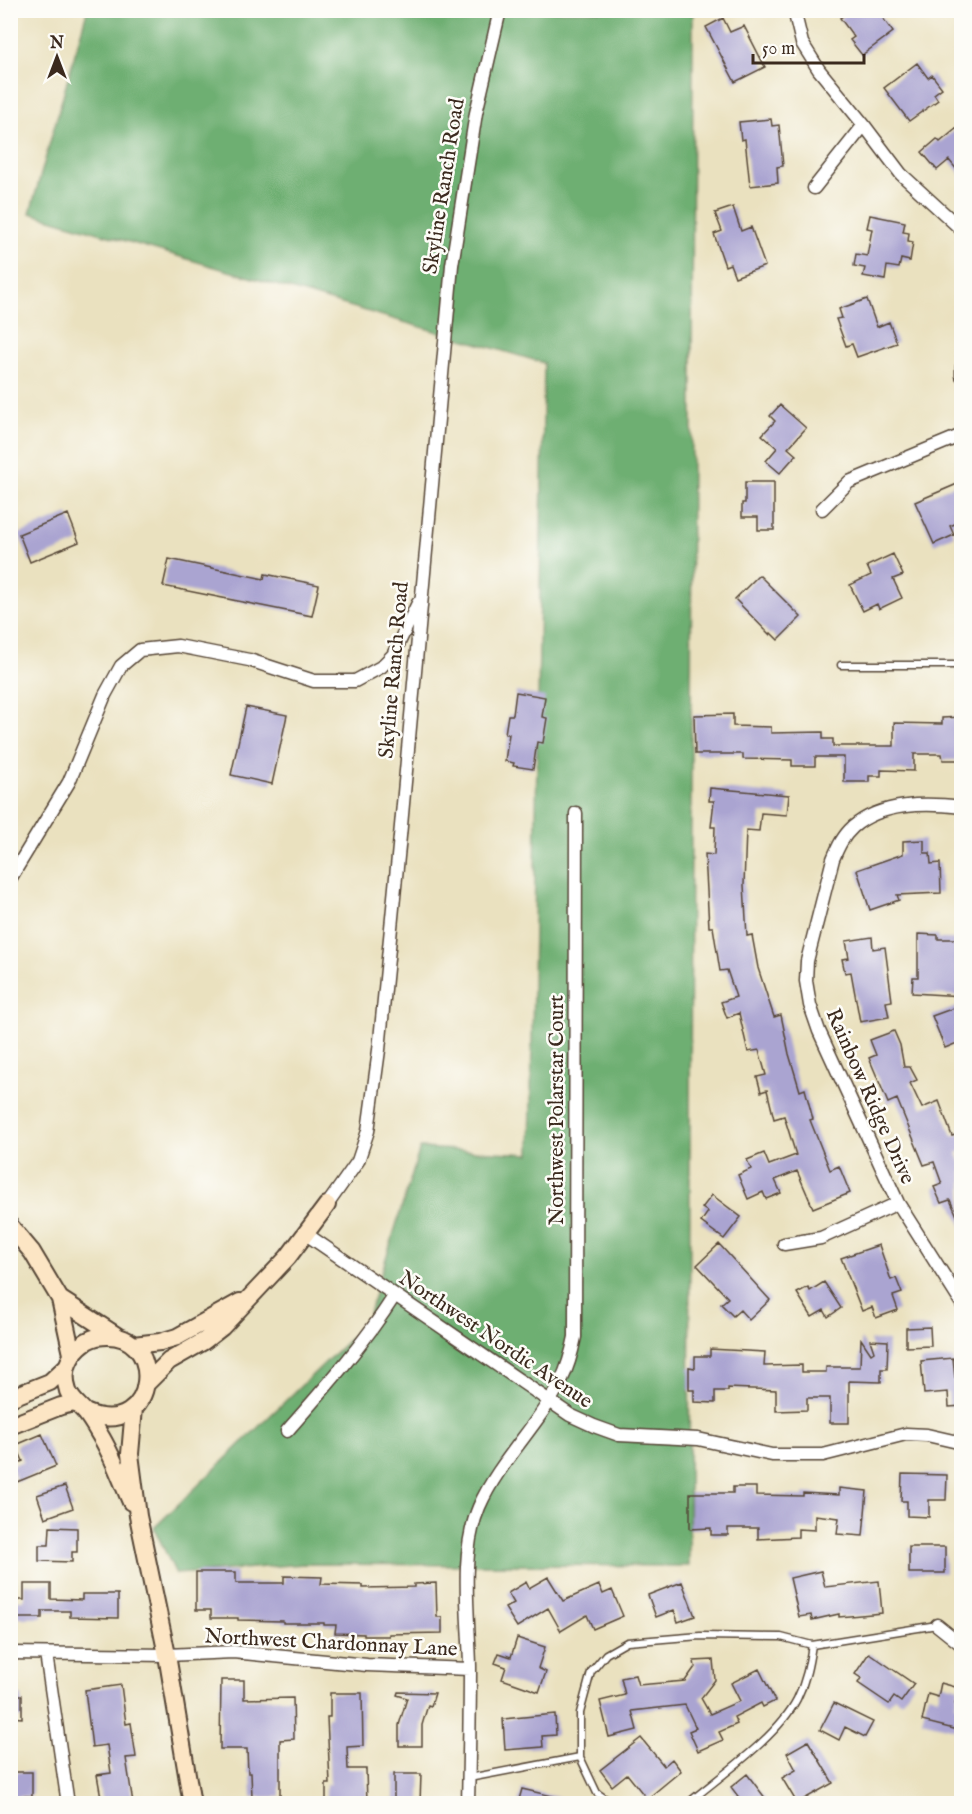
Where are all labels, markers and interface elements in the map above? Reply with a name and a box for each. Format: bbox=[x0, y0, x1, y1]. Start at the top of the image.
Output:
north arrow bbox=[27, 27, 87, 87]
scale bar bbox=[753, 27, 864, 65]
text: N bbox=[49, 34, 64, 54]
text: 50 m bbox=[762, 38, 795, 61]
street label: Skyline Ranch Road bbox=[417, 96, 472, 276]
street label: Skyline Ranch Road bbox=[373, 580, 416, 760]
street label: Northwest Polarstar Court bbox=[544, 995, 571, 1225]
street label: Rainbow Ridge Drive bbox=[819, 1005, 921, 1189]
street label: Northwest Nordic Avenue bbox=[393, 1265, 598, 1415]
street label: Northwest Chardonnay Lane bbox=[204, 1623, 459, 1664]

